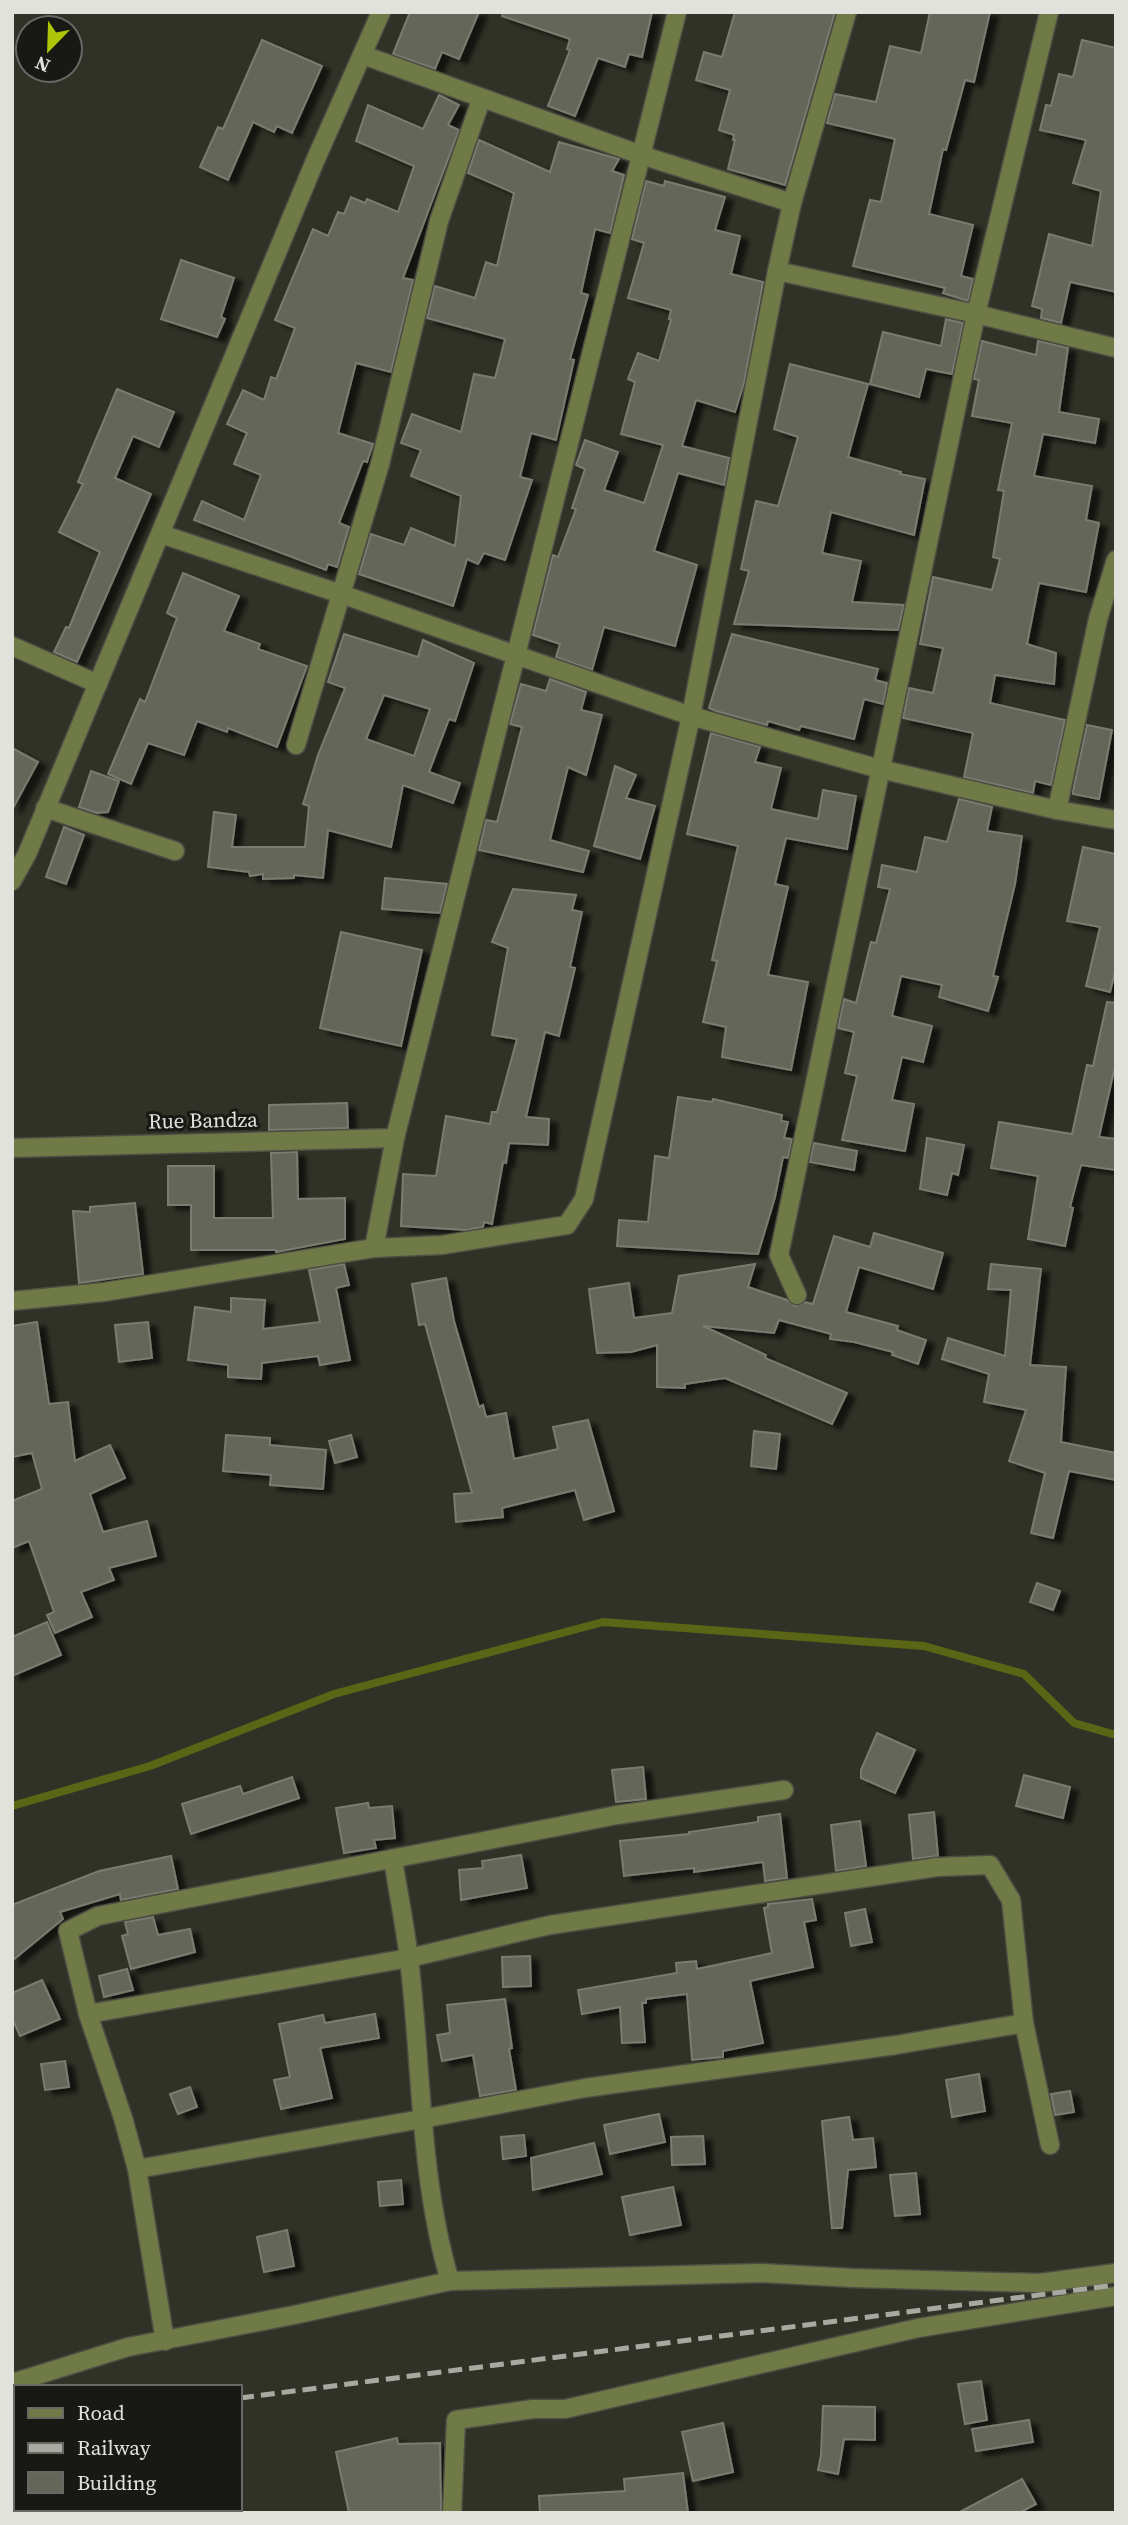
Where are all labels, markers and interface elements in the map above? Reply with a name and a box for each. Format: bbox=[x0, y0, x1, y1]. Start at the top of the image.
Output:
north arrow bbox=[14, 14, 84, 84]
text: N bbox=[31, 50, 54, 79]
street label: Rue Bandza bbox=[148, 1105, 258, 1135]
legend bbox=[14, 2385, 242, 2511]
text: Road bbox=[77, 2398, 125, 2427]
text: Railway bbox=[77, 2433, 151, 2462]
text: Building bbox=[77, 2468, 156, 2497]

